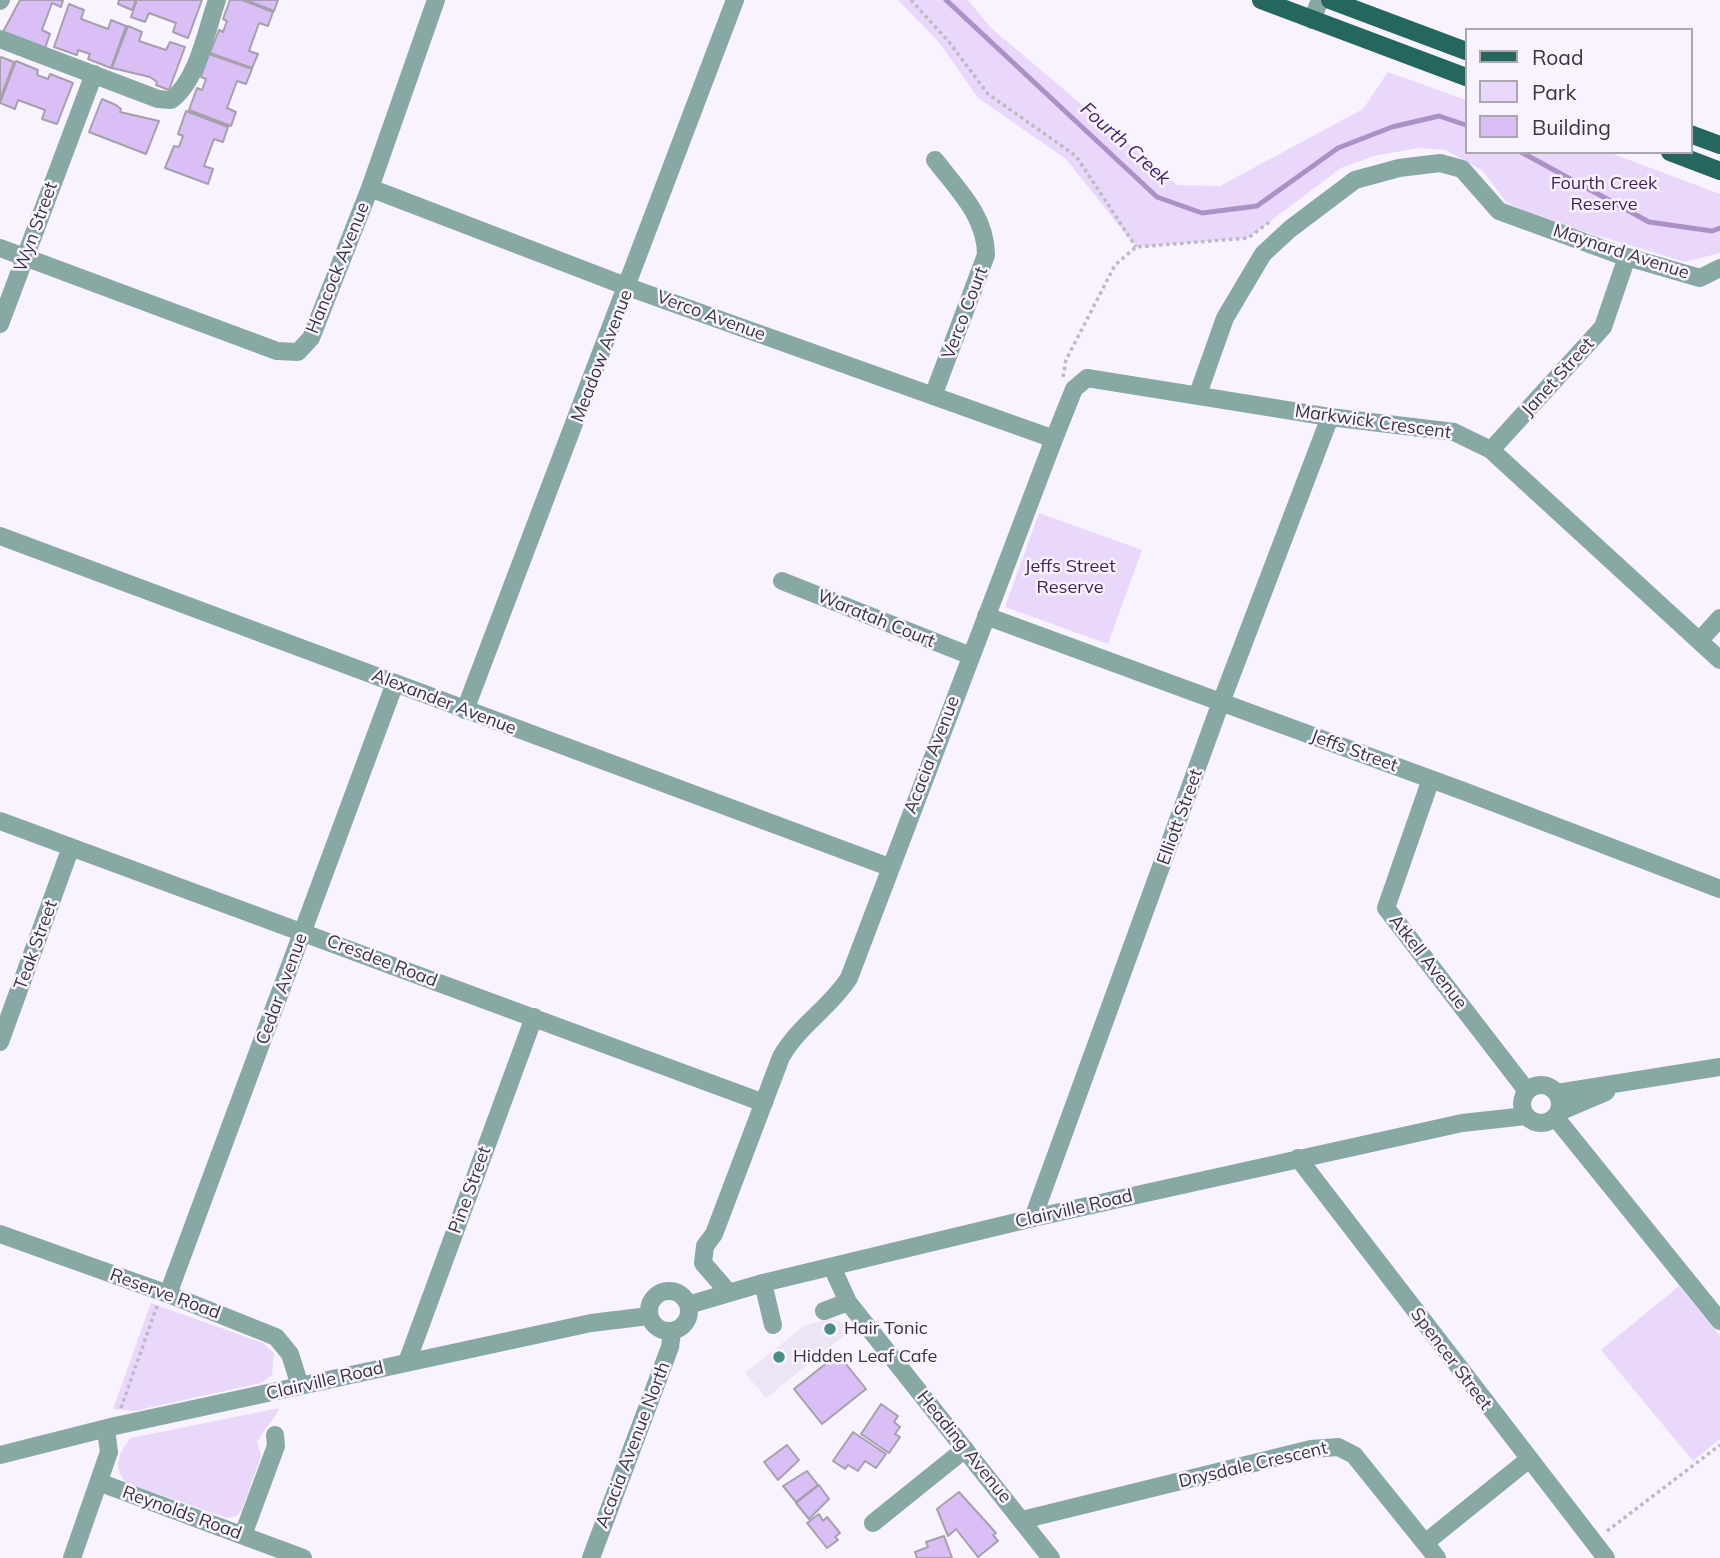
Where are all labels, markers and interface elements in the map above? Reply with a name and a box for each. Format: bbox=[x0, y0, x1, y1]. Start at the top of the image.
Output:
legend bbox=[1464, 28, 1692, 154]
text: Road bbox=[1532, 44, 1583, 70]
text: Park bbox=[1532, 79, 1576, 105]
water label: Fourth Creek bbox=[1076, 98, 1174, 190]
text: Building bbox=[1532, 114, 1611, 140]
park label: Fourth Creek Reserve bbox=[1551, 173, 1657, 216]
street label: Wyn Street bbox=[10, 179, 62, 275]
street label: Hancock Avenue bbox=[302, 199, 374, 337]
street label: Maynard Avenue bbox=[1550, 220, 1692, 284]
street label: Verco Court bbox=[938, 264, 992, 362]
street label: Verco Avenue bbox=[654, 286, 768, 346]
street label: Meadow Avenue bbox=[567, 287, 637, 425]
street label: Janet Street bbox=[1517, 333, 1599, 421]
street label: Markwick Crescent bbox=[1294, 400, 1452, 444]
park label: Jeffs Street Reserve bbox=[1025, 556, 1115, 598]
street label: Waratah Court bbox=[814, 586, 938, 652]
street label: Alexander Avenue bbox=[369, 665, 519, 739]
street label: Acacia Avenue bbox=[900, 693, 964, 817]
street label: Jeffs Street bbox=[1308, 725, 1400, 777]
street label: Elliott Street bbox=[1153, 766, 1207, 868]
street label: Teak Street bbox=[10, 897, 62, 993]
street label: Atkell Avenue bbox=[1384, 910, 1472, 1014]
street label: Cedar Avenue bbox=[252, 930, 312, 1048]
street label: Cresdee Road bbox=[324, 930, 440, 992]
street label: Pine Street bbox=[444, 1144, 496, 1236]
street label: Clairville Road bbox=[1013, 1185, 1135, 1233]
street label: Reserve Road bbox=[107, 1264, 223, 1324]
street label: Spencer Street bbox=[1406, 1304, 1496, 1414]
place label: Hair Tonic bbox=[844, 1318, 928, 1340]
marker: Hair Tonic bbox=[822, 1321, 838, 1337]
place label: Hidden Leaf Cafe bbox=[793, 1346, 937, 1368]
marker: Hidden Leaf Cafe bbox=[771, 1349, 787, 1365]
street label: Clairville Road bbox=[264, 1357, 386, 1405]
street label: Acacia Avenue North bbox=[591, 1359, 675, 1531]
street label: Heading Avenue bbox=[912, 1386, 1016, 1508]
street label: Drysdale Crescent bbox=[1177, 1437, 1329, 1493]
street label: Reynolds Road bbox=[120, 1481, 244, 1545]

